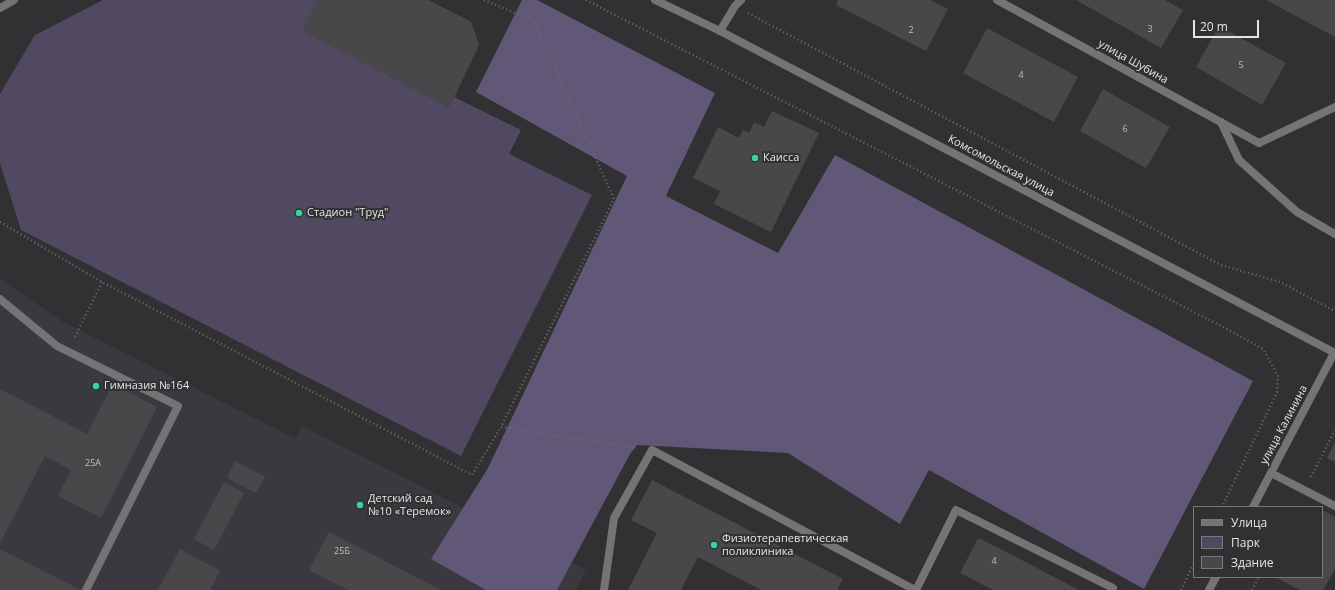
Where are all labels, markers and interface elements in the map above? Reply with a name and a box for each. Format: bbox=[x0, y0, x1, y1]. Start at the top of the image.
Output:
scale bar bbox=[1195, 12, 1261, 38]
text: 20 m bbox=[1200, 18, 1228, 35]
house number: 3 bbox=[1147, 24, 1153, 34]
house number: 2 bbox=[908, 25, 914, 35]
street label: улица Шубина bbox=[1096, 37, 1170, 87]
house number: 5 bbox=[1238, 60, 1244, 70]
house number: 4 bbox=[1018, 70, 1024, 80]
house number: 6 bbox=[1122, 124, 1128, 134]
street label: Комсомольская улица bbox=[946, 132, 1056, 200]
place label: Каисса bbox=[763, 151, 799, 165]
marker: Каисса bbox=[750, 153, 760, 163]
place label: Стадион "Труд" bbox=[307, 206, 388, 220]
marker: Стадион "Труд" bbox=[294, 208, 304, 218]
place label: Гимназия №164 bbox=[104, 379, 189, 393]
marker: Гимназия №164 bbox=[91, 381, 101, 391]
street label: улица Калинина bbox=[1258, 383, 1310, 467]
house number: 25А bbox=[85, 458, 101, 468]
place label: Детский сад №10 «Теремок» bbox=[368, 492, 451, 518]
marker: Детский сад №10 «Теремок» bbox=[355, 500, 365, 510]
legend bbox=[1193, 506, 1323, 578]
text: Улица bbox=[1231, 514, 1267, 531]
place label: Физиотерапевтическая поликлиника bbox=[722, 532, 848, 558]
text: Парк bbox=[1231, 534, 1260, 551]
marker: Физиотерапевтическая поликлиника bbox=[709, 540, 719, 550]
house number: 25Б bbox=[334, 546, 350, 556]
text: Здание bbox=[1231, 554, 1274, 571]
house number: 4 bbox=[991, 556, 997, 566]

